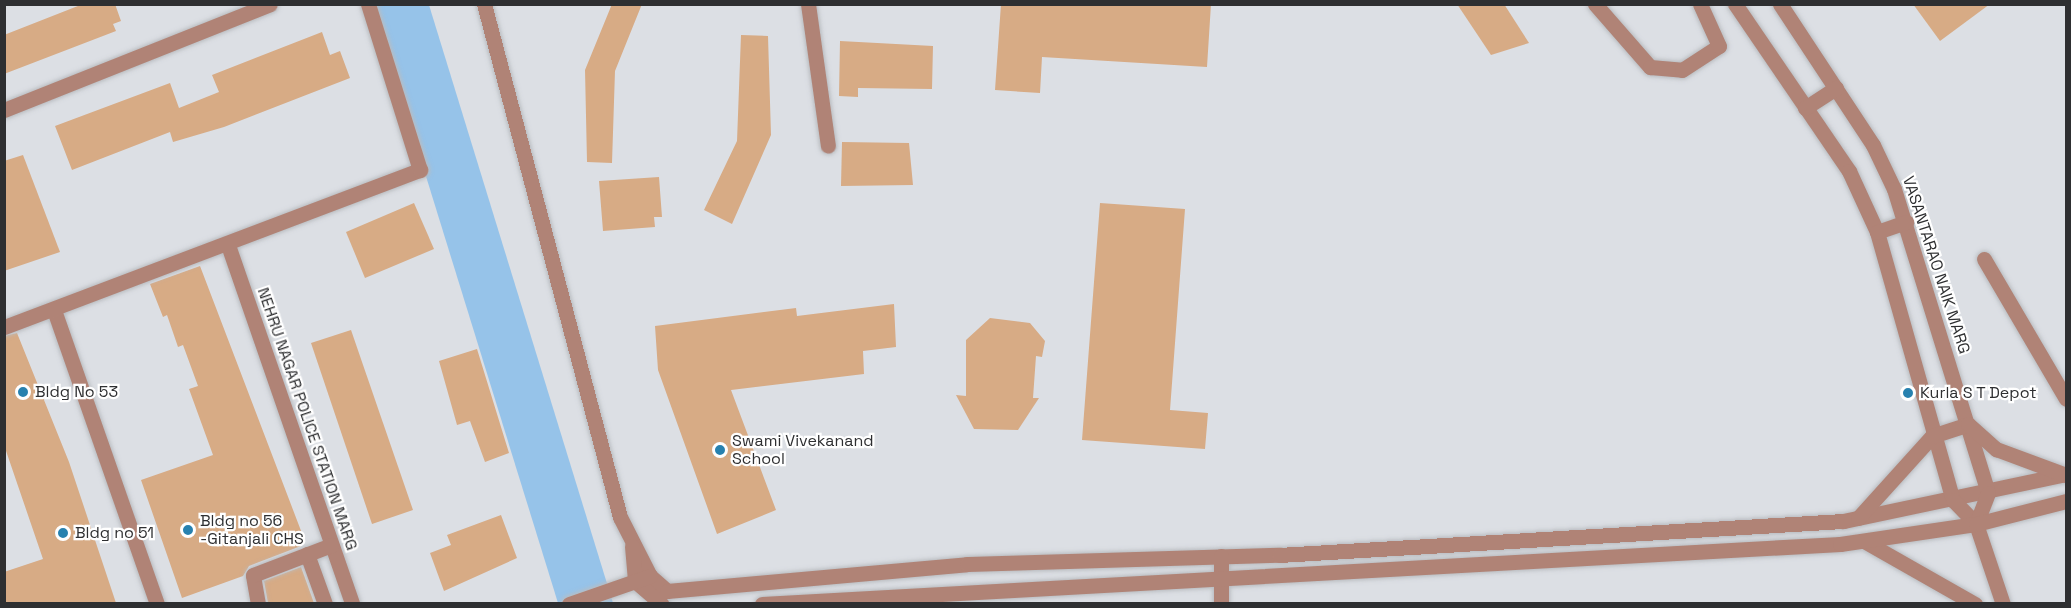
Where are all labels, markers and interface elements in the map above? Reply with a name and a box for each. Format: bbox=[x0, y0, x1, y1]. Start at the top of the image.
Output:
street label: VASANTARAO NAIK MARG bbox=[1898, 174, 1974, 356]
street label: NEHRU NAGAR POLICE STATION MARG bbox=[253, 285, 361, 553]
place label: Bldg No 53 bbox=[35, 382, 118, 402]
place label: Kurla S T Depot bbox=[1920, 383, 2037, 403]
marker: Bldg No 53 bbox=[16, 385, 30, 399]
marker: Kurla S T Depot bbox=[1901, 386, 1915, 400]
place label: Swami Vivekanand School bbox=[732, 431, 874, 469]
marker: Swami Vivekanand School bbox=[713, 443, 727, 457]
place label: Bldg no 56 -Gitanjali CHS bbox=[200, 511, 304, 549]
place label: Bldg no 51 bbox=[75, 523, 154, 543]
marker: Bldg no 56 -Gitanjali CHS bbox=[181, 523, 195, 537]
marker: Bldg no 51 bbox=[56, 526, 70, 540]

